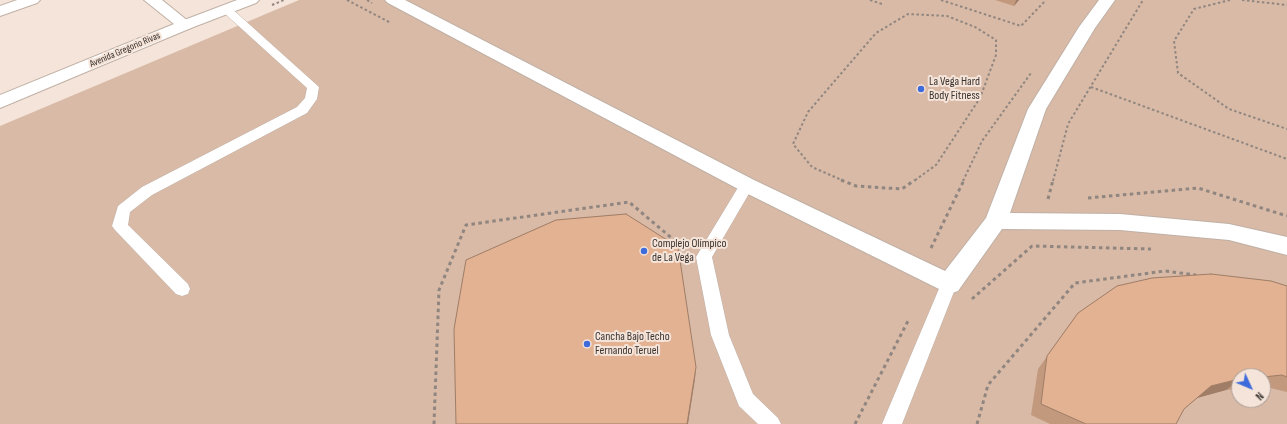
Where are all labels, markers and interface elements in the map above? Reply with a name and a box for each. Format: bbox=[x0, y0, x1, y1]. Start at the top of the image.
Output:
street label: Avenida Gregorio Rivas bbox=[88, 30, 162, 70]
place label: La Vega Hard Body Fitness bbox=[929, 75, 980, 103]
marker: La Vega Hard Body Fitness bbox=[916, 84, 926, 94]
place label: Complejo Olímpico de La Vega bbox=[652, 237, 726, 265]
marker: Complejo Olímpico de La Vega bbox=[639, 246, 649, 256]
place label: Cancha Bajo Techo Fernando Teruel bbox=[595, 330, 670, 358]
marker: Cancha Bajo Techo Fernando Teruel bbox=[582, 339, 592, 349]
north arrow bbox=[1231, 368, 1271, 408]
text: N bbox=[1253, 389, 1266, 403]

